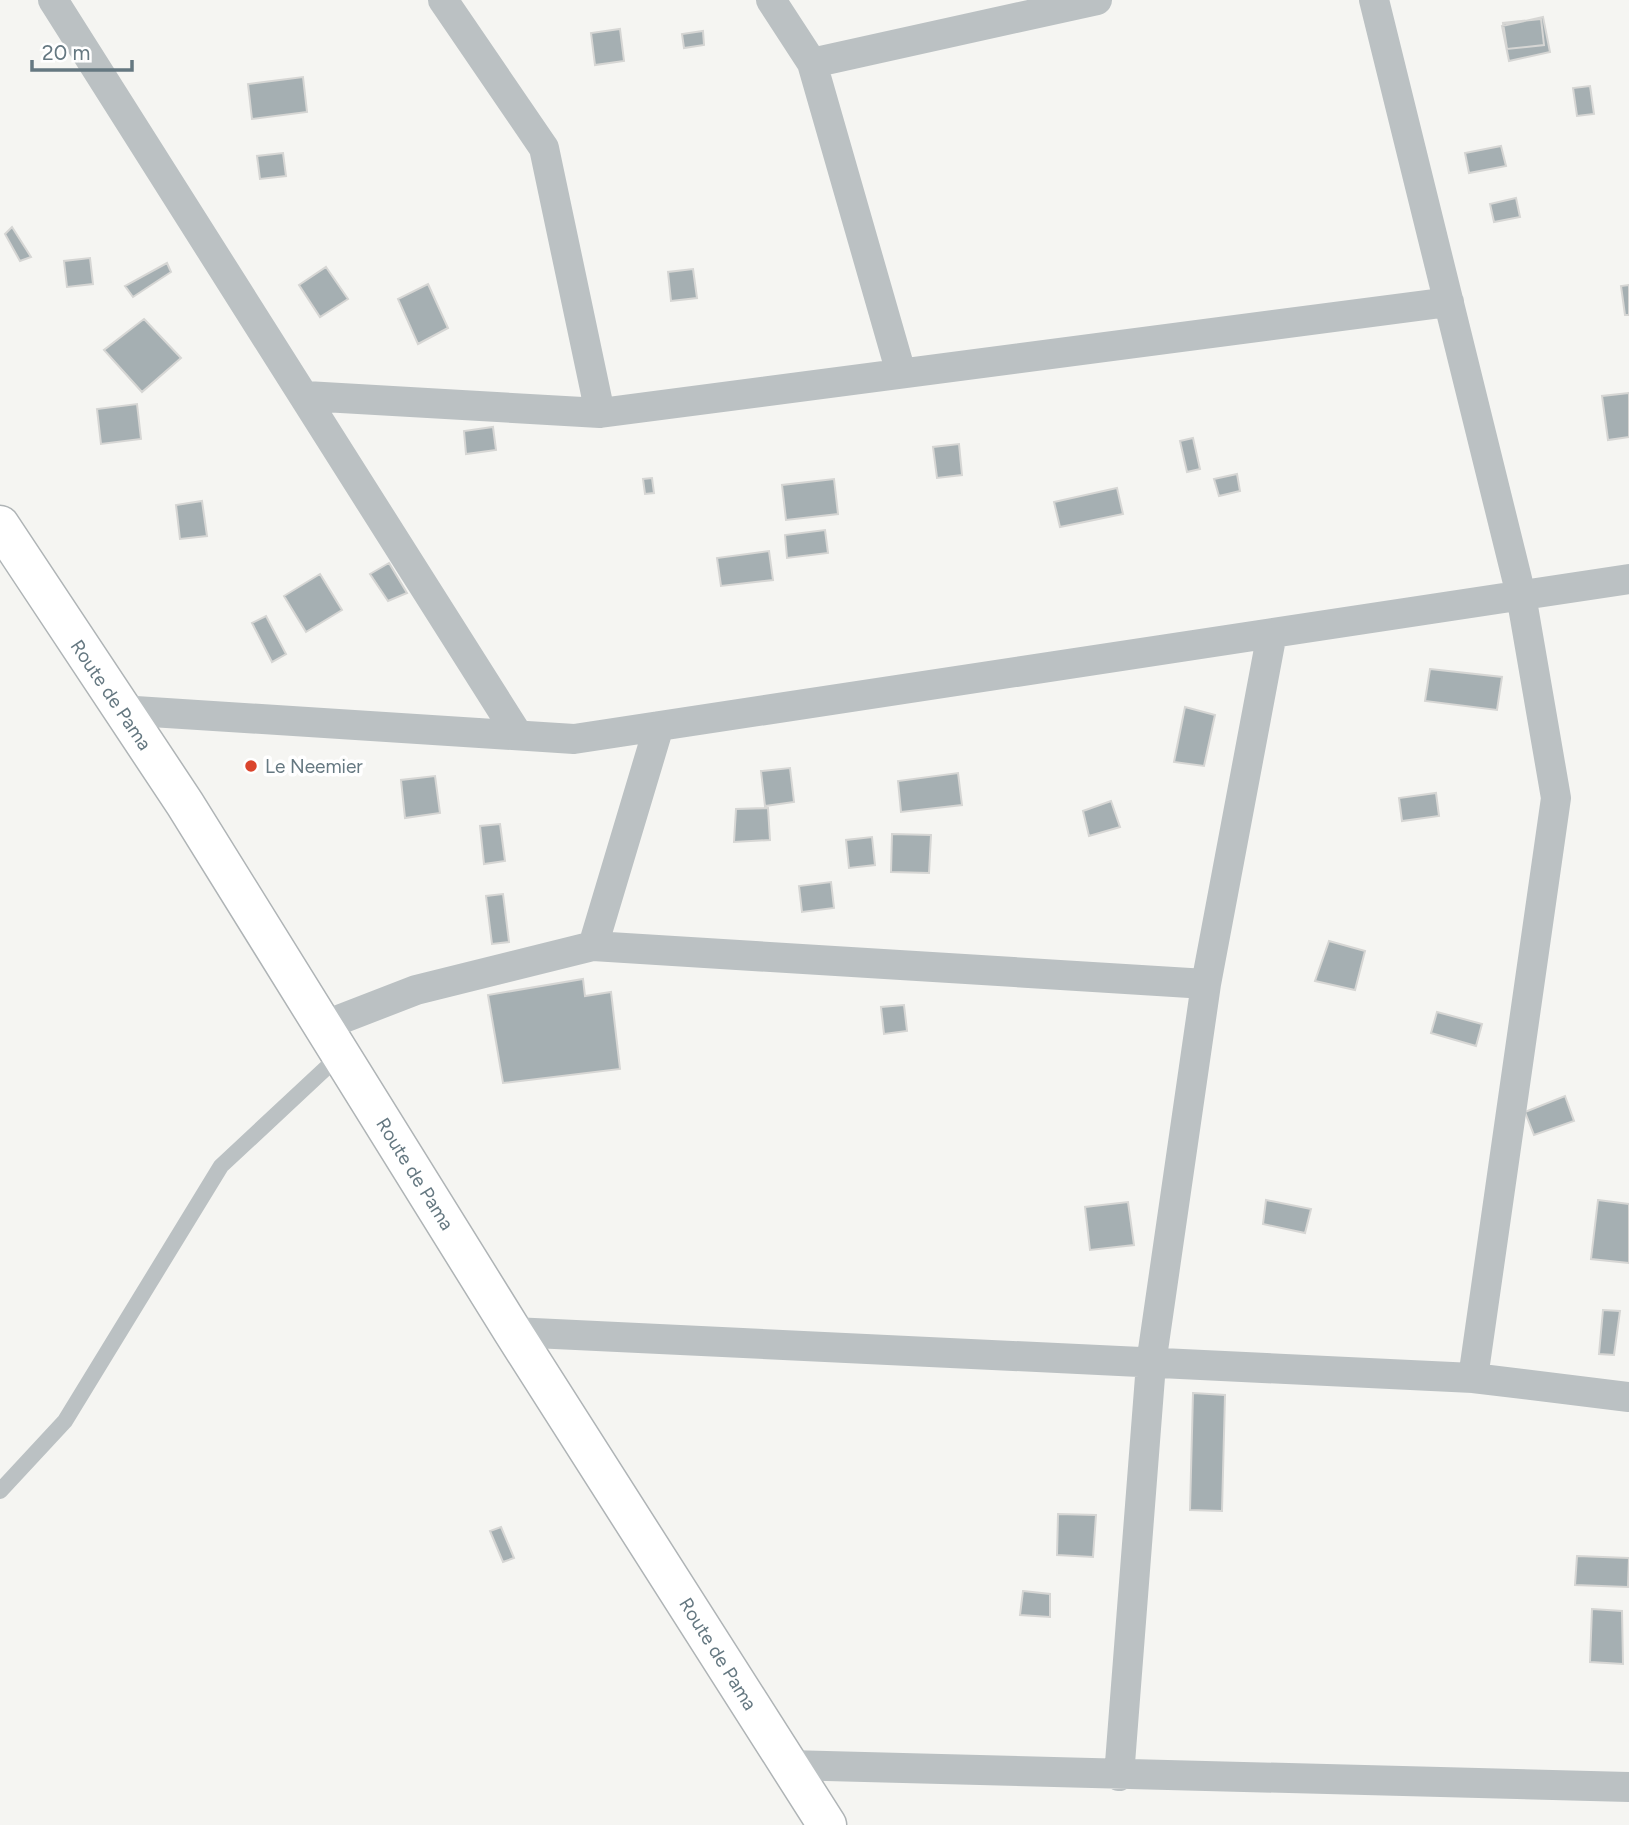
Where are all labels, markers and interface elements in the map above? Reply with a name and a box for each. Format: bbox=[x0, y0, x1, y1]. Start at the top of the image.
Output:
scale bar bbox=[32, 28, 131, 72]
text: 20 m bbox=[42, 40, 90, 65]
street label: Route de Pama bbox=[66, 635, 156, 755]
place label: Le Neemier bbox=[265, 755, 363, 778]
marker: Le Neemier bbox=[243, 758, 259, 774]
street label: Route de Pama bbox=[371, 1114, 459, 1234]
street label: Route de Pama bbox=[674, 1594, 762, 1714]

